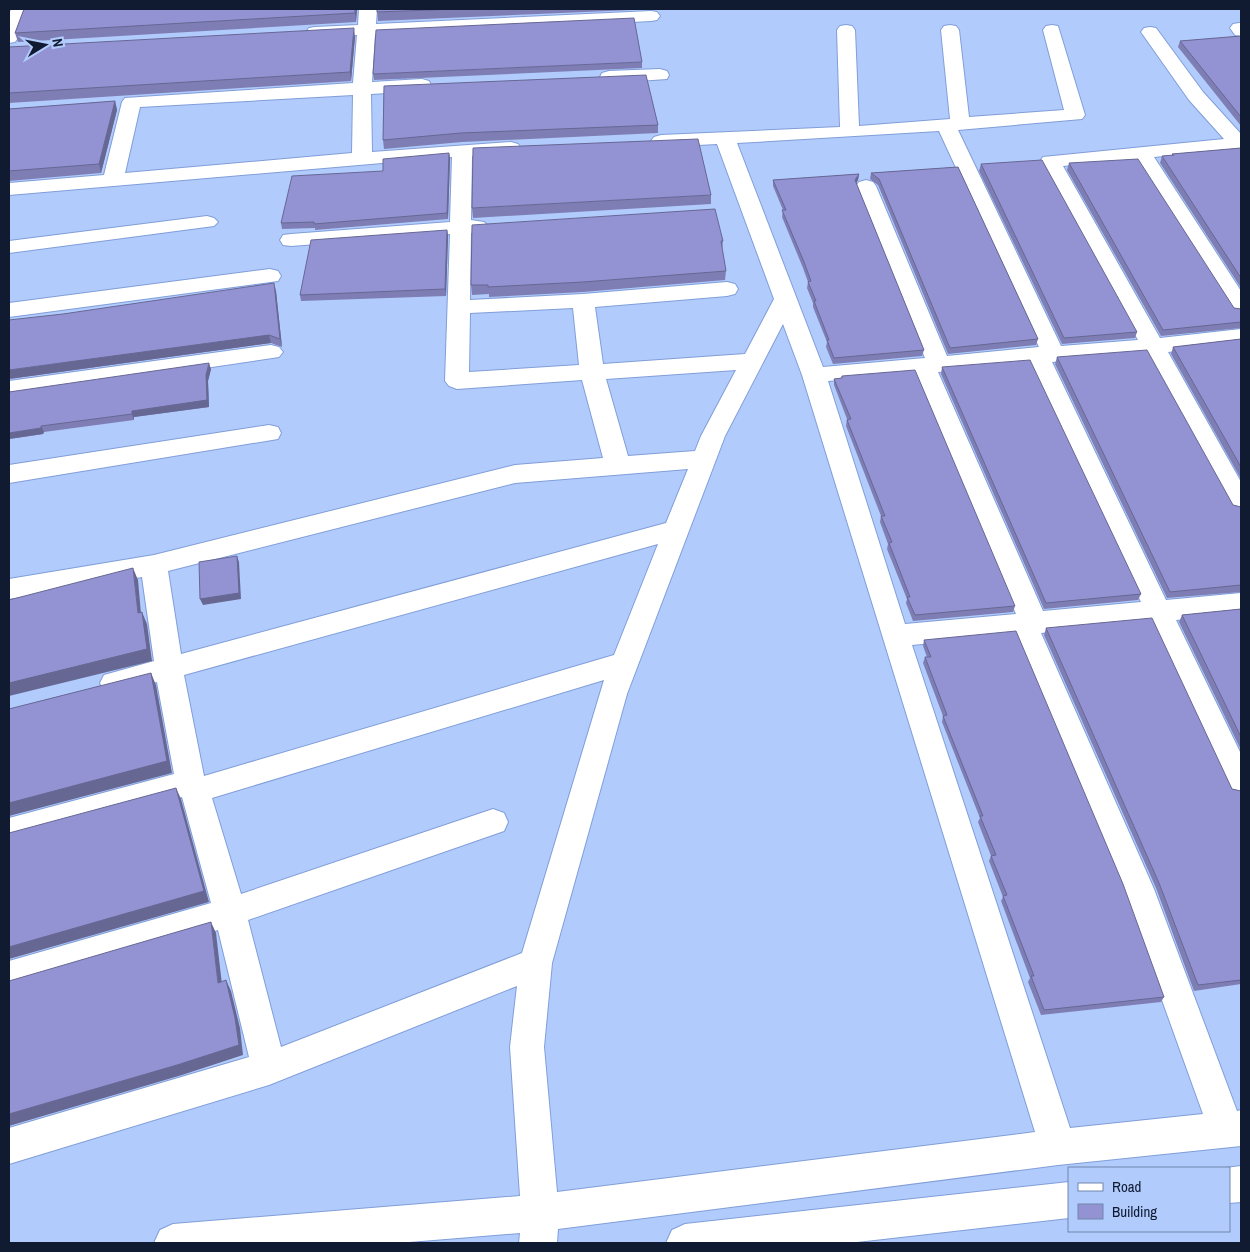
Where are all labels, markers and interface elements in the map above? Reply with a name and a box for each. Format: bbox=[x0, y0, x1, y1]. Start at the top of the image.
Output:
north arrow bbox=[20, 20, 70, 70]
text: N bbox=[48, 37, 67, 48]
legend bbox=[1068, 1167, 1230, 1232]
text: Road bbox=[1112, 1176, 1141, 1197]
text: Building bbox=[1112, 1201, 1157, 1222]

